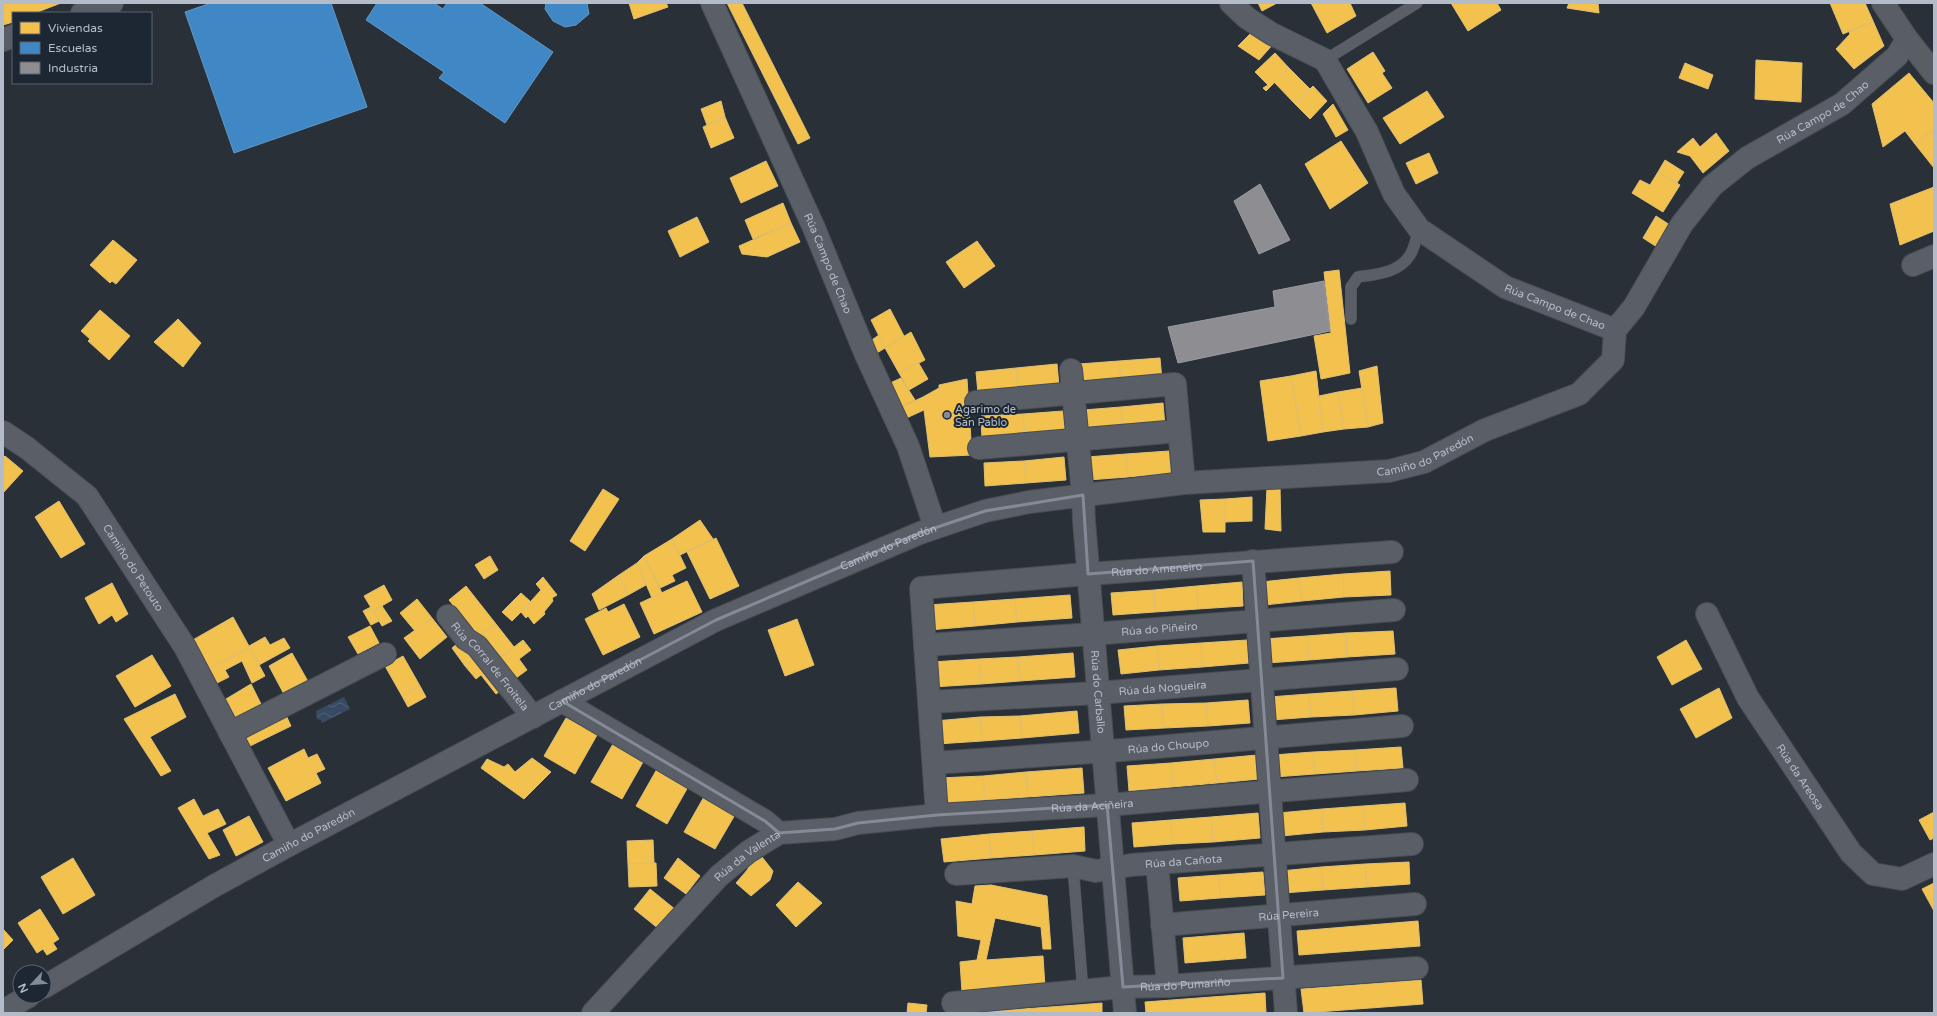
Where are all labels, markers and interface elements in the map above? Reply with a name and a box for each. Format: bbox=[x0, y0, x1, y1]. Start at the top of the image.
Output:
legend bbox=[12, 12, 152, 84]
text: Viviendas bbox=[48, 21, 103, 35]
text: Escuelas bbox=[48, 41, 98, 55]
text: Industria bbox=[48, 61, 98, 75]
street label: Rúa Campo de Chao bbox=[1774, 78, 1872, 147]
street label: Rúa Campo de Chao bbox=[801, 211, 854, 316]
street label: Rúa Campo de Chao bbox=[1502, 281, 1607, 333]
place label: Agarimo de San Pablo bbox=[955, 403, 1016, 429]
marker: Agarimo de San Pablo bbox=[942, 410, 952, 420]
street label: Camiño do Paredón bbox=[1376, 431, 1476, 479]
street label: Camiño do Petouto bbox=[100, 522, 166, 614]
street label: Camiño do Paredón bbox=[838, 522, 938, 573]
street label: Rúa do Ameneiro bbox=[1111, 560, 1203, 579]
street label: Rúa Corral de Froitela bbox=[448, 620, 532, 713]
street label: Rúa do Piñeiro bbox=[1121, 620, 1198, 639]
street label: Rúa do Carballo bbox=[1088, 650, 1108, 734]
street label: Camiño do Paredón bbox=[546, 654, 644, 714]
street label: Rúa da Nogueira bbox=[1118, 678, 1207, 698]
street label: Rúa do Choupo bbox=[1127, 737, 1210, 756]
street label: Rúa da Areosa bbox=[1773, 742, 1826, 812]
street label: Rúa da Aciñeira bbox=[1051, 797, 1134, 815]
street label: Camiño do Paredón bbox=[260, 805, 357, 866]
street label: Rúa da Valenta bbox=[712, 828, 783, 884]
street label: Rúa da Cañota bbox=[1145, 852, 1223, 871]
street label: Rúa Pereira bbox=[1258, 906, 1319, 924]
north arrow bbox=[12, 964, 52, 1004]
street label: Rúa do Pumariño bbox=[1140, 975, 1231, 994]
text: N bbox=[16, 981, 31, 995]

